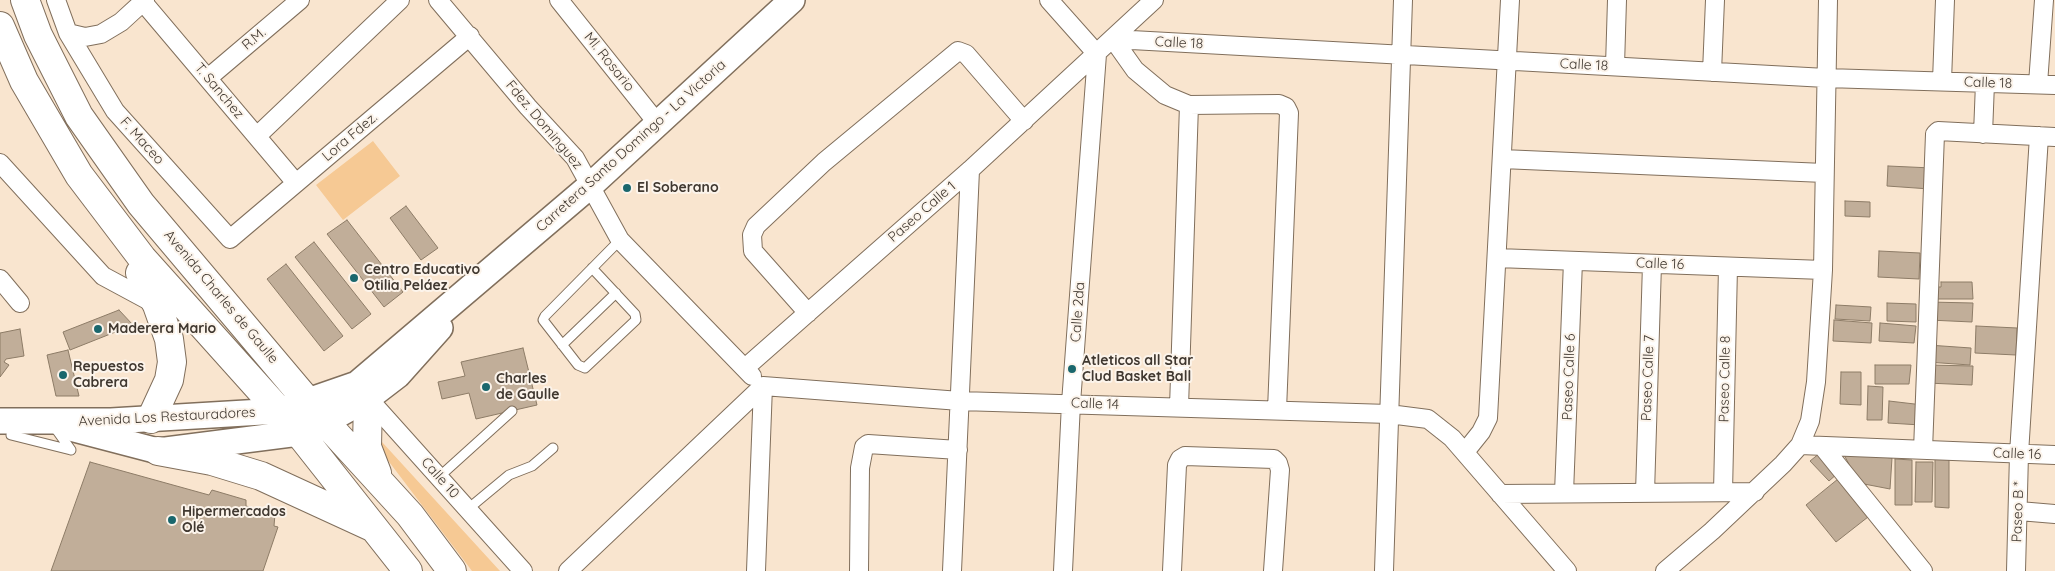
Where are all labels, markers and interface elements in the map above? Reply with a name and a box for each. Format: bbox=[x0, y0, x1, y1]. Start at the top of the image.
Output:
street label: R.M. bbox=[239, 24, 269, 54]
street label: Ml. Rosario bbox=[580, 29, 638, 95]
street label: Calle 18 bbox=[1154, 33, 1204, 53]
street label: Calle 18 bbox=[1559, 55, 1609, 75]
street label: Carretera Santo Domingo - La Victoria bbox=[533, 56, 729, 236]
street label: T. Sanchez bbox=[191, 60, 247, 122]
street label: Calle 18 bbox=[1964, 74, 2012, 92]
street label: Fdez. Dominguez bbox=[502, 77, 586, 173]
street label: Lora Fdez. bbox=[319, 109, 381, 165]
street label: F. Maceo bbox=[116, 114, 168, 168]
street label: Paseo Calle 1 bbox=[885, 178, 959, 246]
place label: El Soberano bbox=[637, 180, 719, 196]
marker: El Soberano bbox=[621, 182, 633, 194]
street label: Avenida Charles de Gaulle bbox=[160, 227, 282, 367]
street label: Calle 16 bbox=[1636, 255, 1684, 273]
place label: Centro Educativo Otilia Peláez bbox=[364, 262, 480, 294]
marker: Centro Educativo Otilia Peláez bbox=[348, 272, 360, 284]
street label: Calle 2da bbox=[1068, 281, 1088, 343]
place label: Maderera Mario bbox=[108, 321, 216, 337]
marker: Maderera Mario bbox=[92, 323, 104, 335]
street label: Paseo Calle 6 bbox=[1559, 333, 1579, 421]
street label: Paseo Calle 7 bbox=[1638, 335, 1658, 421]
street label: Paseo Calle 8 bbox=[1716, 335, 1734, 423]
place label: Atleticos all Star Clud Basket Ball bbox=[1082, 353, 1193, 386]
place label: Repuestos Cabrera bbox=[73, 359, 144, 392]
marker: Atleticos all Star Clud Basket Ball bbox=[1066, 363, 1078, 375]
marker: Repuestos Cabrera bbox=[57, 369, 69, 381]
place label: Charles de Gaulle bbox=[496, 371, 559, 404]
marker: Charles de Gaulle bbox=[480, 381, 492, 393]
street label: Calle 14 bbox=[1071, 395, 1119, 413]
street label: Avenida Los Restauradores bbox=[78, 404, 256, 430]
street label: Calle 16 bbox=[1993, 445, 2041, 463]
street label: Calle 10 bbox=[417, 454, 463, 502]
street label: Paseo B * bbox=[2009, 481, 2027, 543]
place label: Hipermercados Olé bbox=[182, 504, 286, 536]
marker: Hipermercados Olé bbox=[166, 514, 178, 526]

